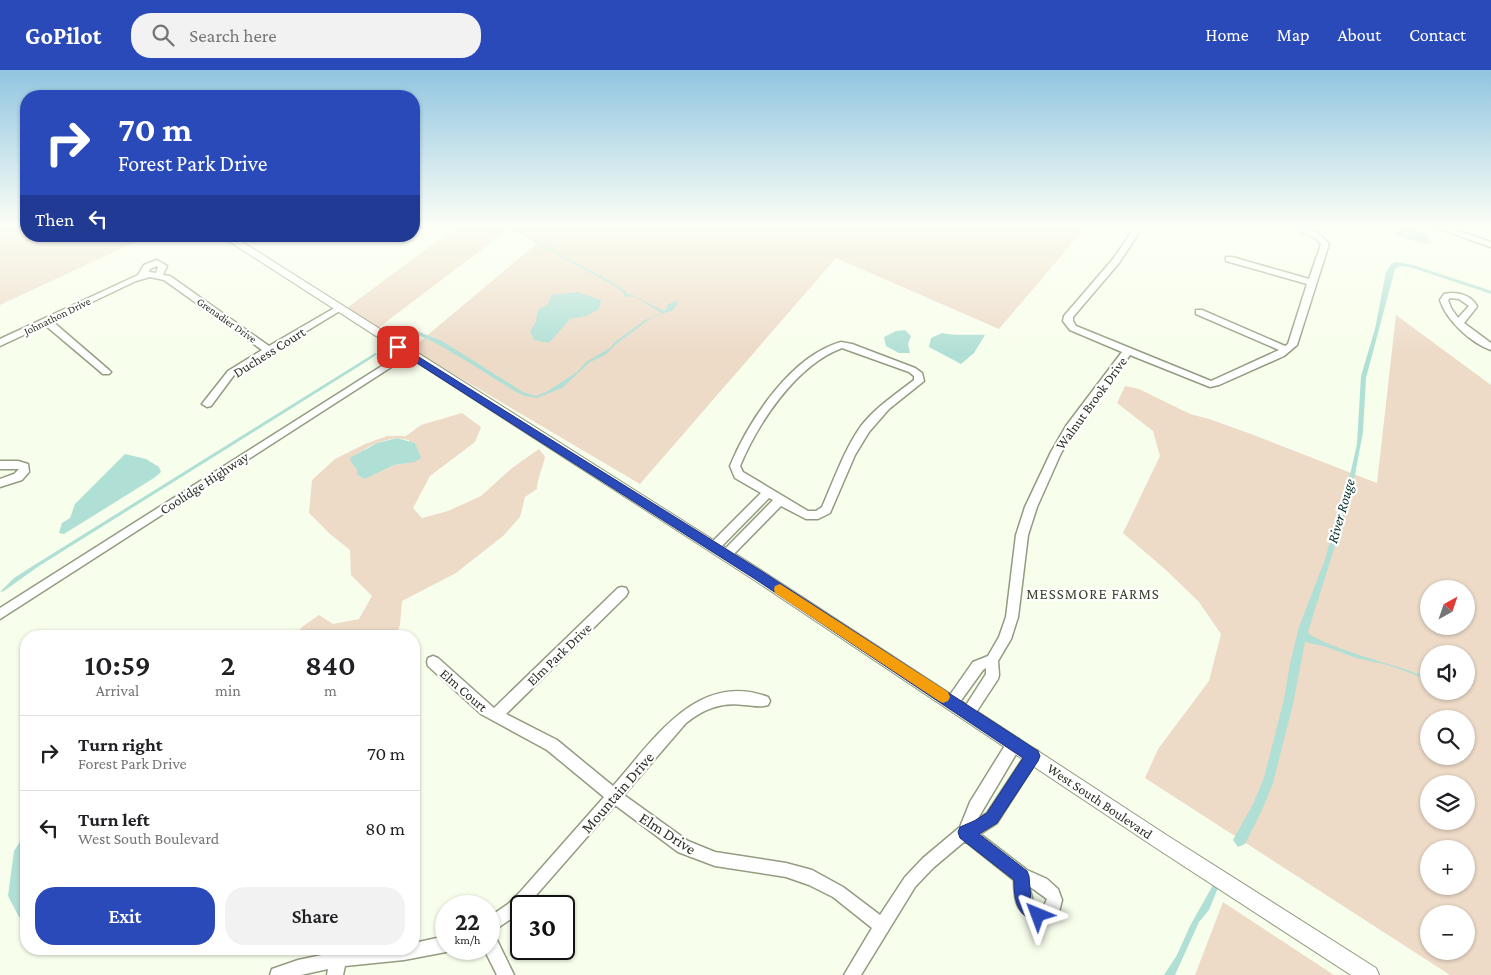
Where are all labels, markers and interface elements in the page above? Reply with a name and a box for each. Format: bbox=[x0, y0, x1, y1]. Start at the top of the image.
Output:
search box bbox=[131, 13, 481, 58]
icon: search bbox=[149, 21, 177, 49]
text: GoPilot bbox=[25, 22, 101, 49]
text: Search here bbox=[189, 25, 277, 46]
text: Home bbox=[1206, 25, 1249, 45]
text: Map bbox=[1277, 25, 1309, 45]
text: About bbox=[1337, 25, 1381, 45]
text: Contact bbox=[1409, 25, 1466, 45]
icon: right bbox=[35, 110, 100, 175]
text: 70 m bbox=[118, 110, 192, 149]
text: Forest Park Drive bbox=[118, 151, 267, 176]
icon: left bbox=[84, 205, 112, 233]
text: Then bbox=[35, 209, 74, 230]
street label: Johnathon Drive bbox=[21, 295, 93, 339]
street label: Grenadier Drive bbox=[195, 295, 259, 345]
street label: Duchess Court bbox=[230, 323, 308, 380]
pin bbox=[377, 326, 419, 368]
icon: arrive bbox=[384, 333, 412, 361]
street label: Walnut Brook Drive bbox=[1052, 354, 1130, 452]
street label: Coolidge Highway bbox=[157, 448, 252, 518]
water label: River Rouge bbox=[1324, 477, 1359, 545]
north arrow bbox=[1420, 580, 1475, 635]
map controls bbox=[1420, 580, 1475, 960]
district label: MESSMORE FARMS bbox=[1026, 586, 1160, 602]
street label: Elm Park Drive bbox=[524, 619, 594, 689]
button: sound bbox=[1420, 645, 1475, 700]
text: 10:59 bbox=[84, 648, 151, 681]
text: 2 bbox=[220, 648, 235, 681]
text: 840 bbox=[305, 648, 356, 681]
street label: Elm Court bbox=[437, 665, 491, 715]
text: Arrival bbox=[96, 682, 139, 699]
text: min bbox=[215, 682, 241, 699]
text: m bbox=[324, 682, 337, 699]
button: search bbox=[1420, 710, 1475, 765]
text: Turn right bbox=[78, 734, 163, 755]
icon: right bbox=[35, 739, 63, 767]
text: 70 m bbox=[367, 743, 405, 764]
street label: Mountain Drive bbox=[578, 748, 657, 836]
text: Forest Park Drive bbox=[78, 755, 187, 772]
street label: West South Boulevard bbox=[1044, 760, 1156, 843]
button: layers bbox=[1420, 775, 1475, 830]
text: Turn left bbox=[78, 809, 150, 830]
street label: Elm Drive bbox=[636, 809, 699, 858]
icon: left bbox=[35, 814, 63, 842]
text: 80 m bbox=[365, 818, 405, 839]
text: West South Boulevard bbox=[78, 830, 219, 847]
button: + bbox=[1420, 840, 1475, 895]
button: Exit bbox=[35, 887, 215, 945]
button: Share bbox=[225, 887, 405, 945]
position arrow bbox=[1011, 888, 1063, 940]
speed limit sign: 30 bbox=[510, 895, 575, 960]
button: − bbox=[1420, 905, 1475, 960]
text: 22 bbox=[455, 908, 480, 935]
text: km/h bbox=[455, 933, 480, 947]

